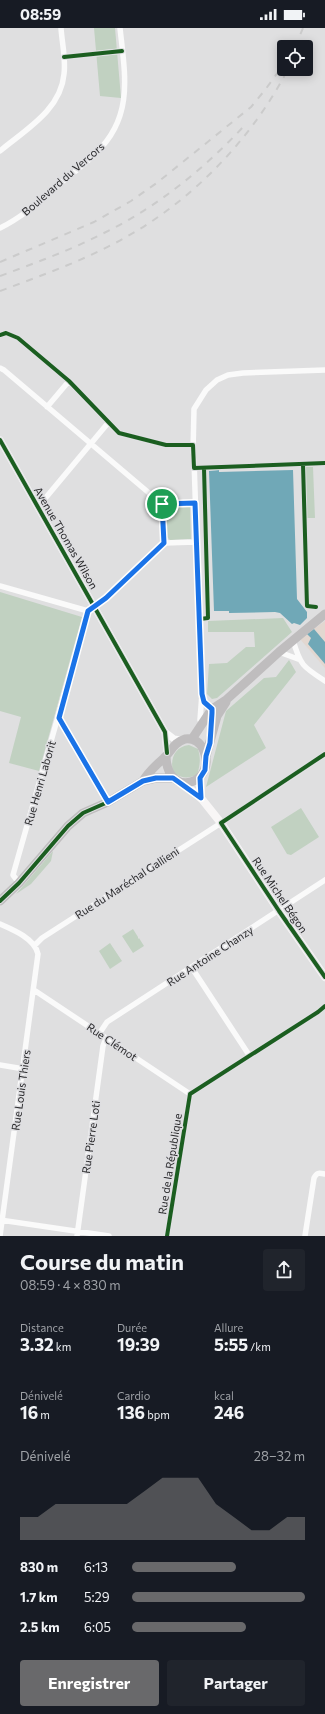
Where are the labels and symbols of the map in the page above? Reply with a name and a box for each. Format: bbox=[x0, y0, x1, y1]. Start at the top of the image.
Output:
street label: Boulevard du Vercors bbox=[19, 139, 106, 218]
street label: Avenue Thomas Wilson bbox=[32, 484, 101, 591]
pin bbox=[145, 487, 179, 521]
street label: Rue Henri Laborit bbox=[21, 738, 58, 827]
street label: Rue du Maréchal Gallieni bbox=[72, 844, 181, 921]
street label: Rue Michel Bégon bbox=[250, 854, 311, 935]
street label: Rue Antoine Chanzy bbox=[164, 923, 256, 988]
street label: Rue Clémot bbox=[85, 1020, 140, 1063]
street label: Rue Louis Thiers bbox=[8, 1049, 33, 1131]
street label: Rue Pierre Loti bbox=[79, 1099, 102, 1174]
street label: Rue de la République bbox=[155, 1112, 184, 1215]

